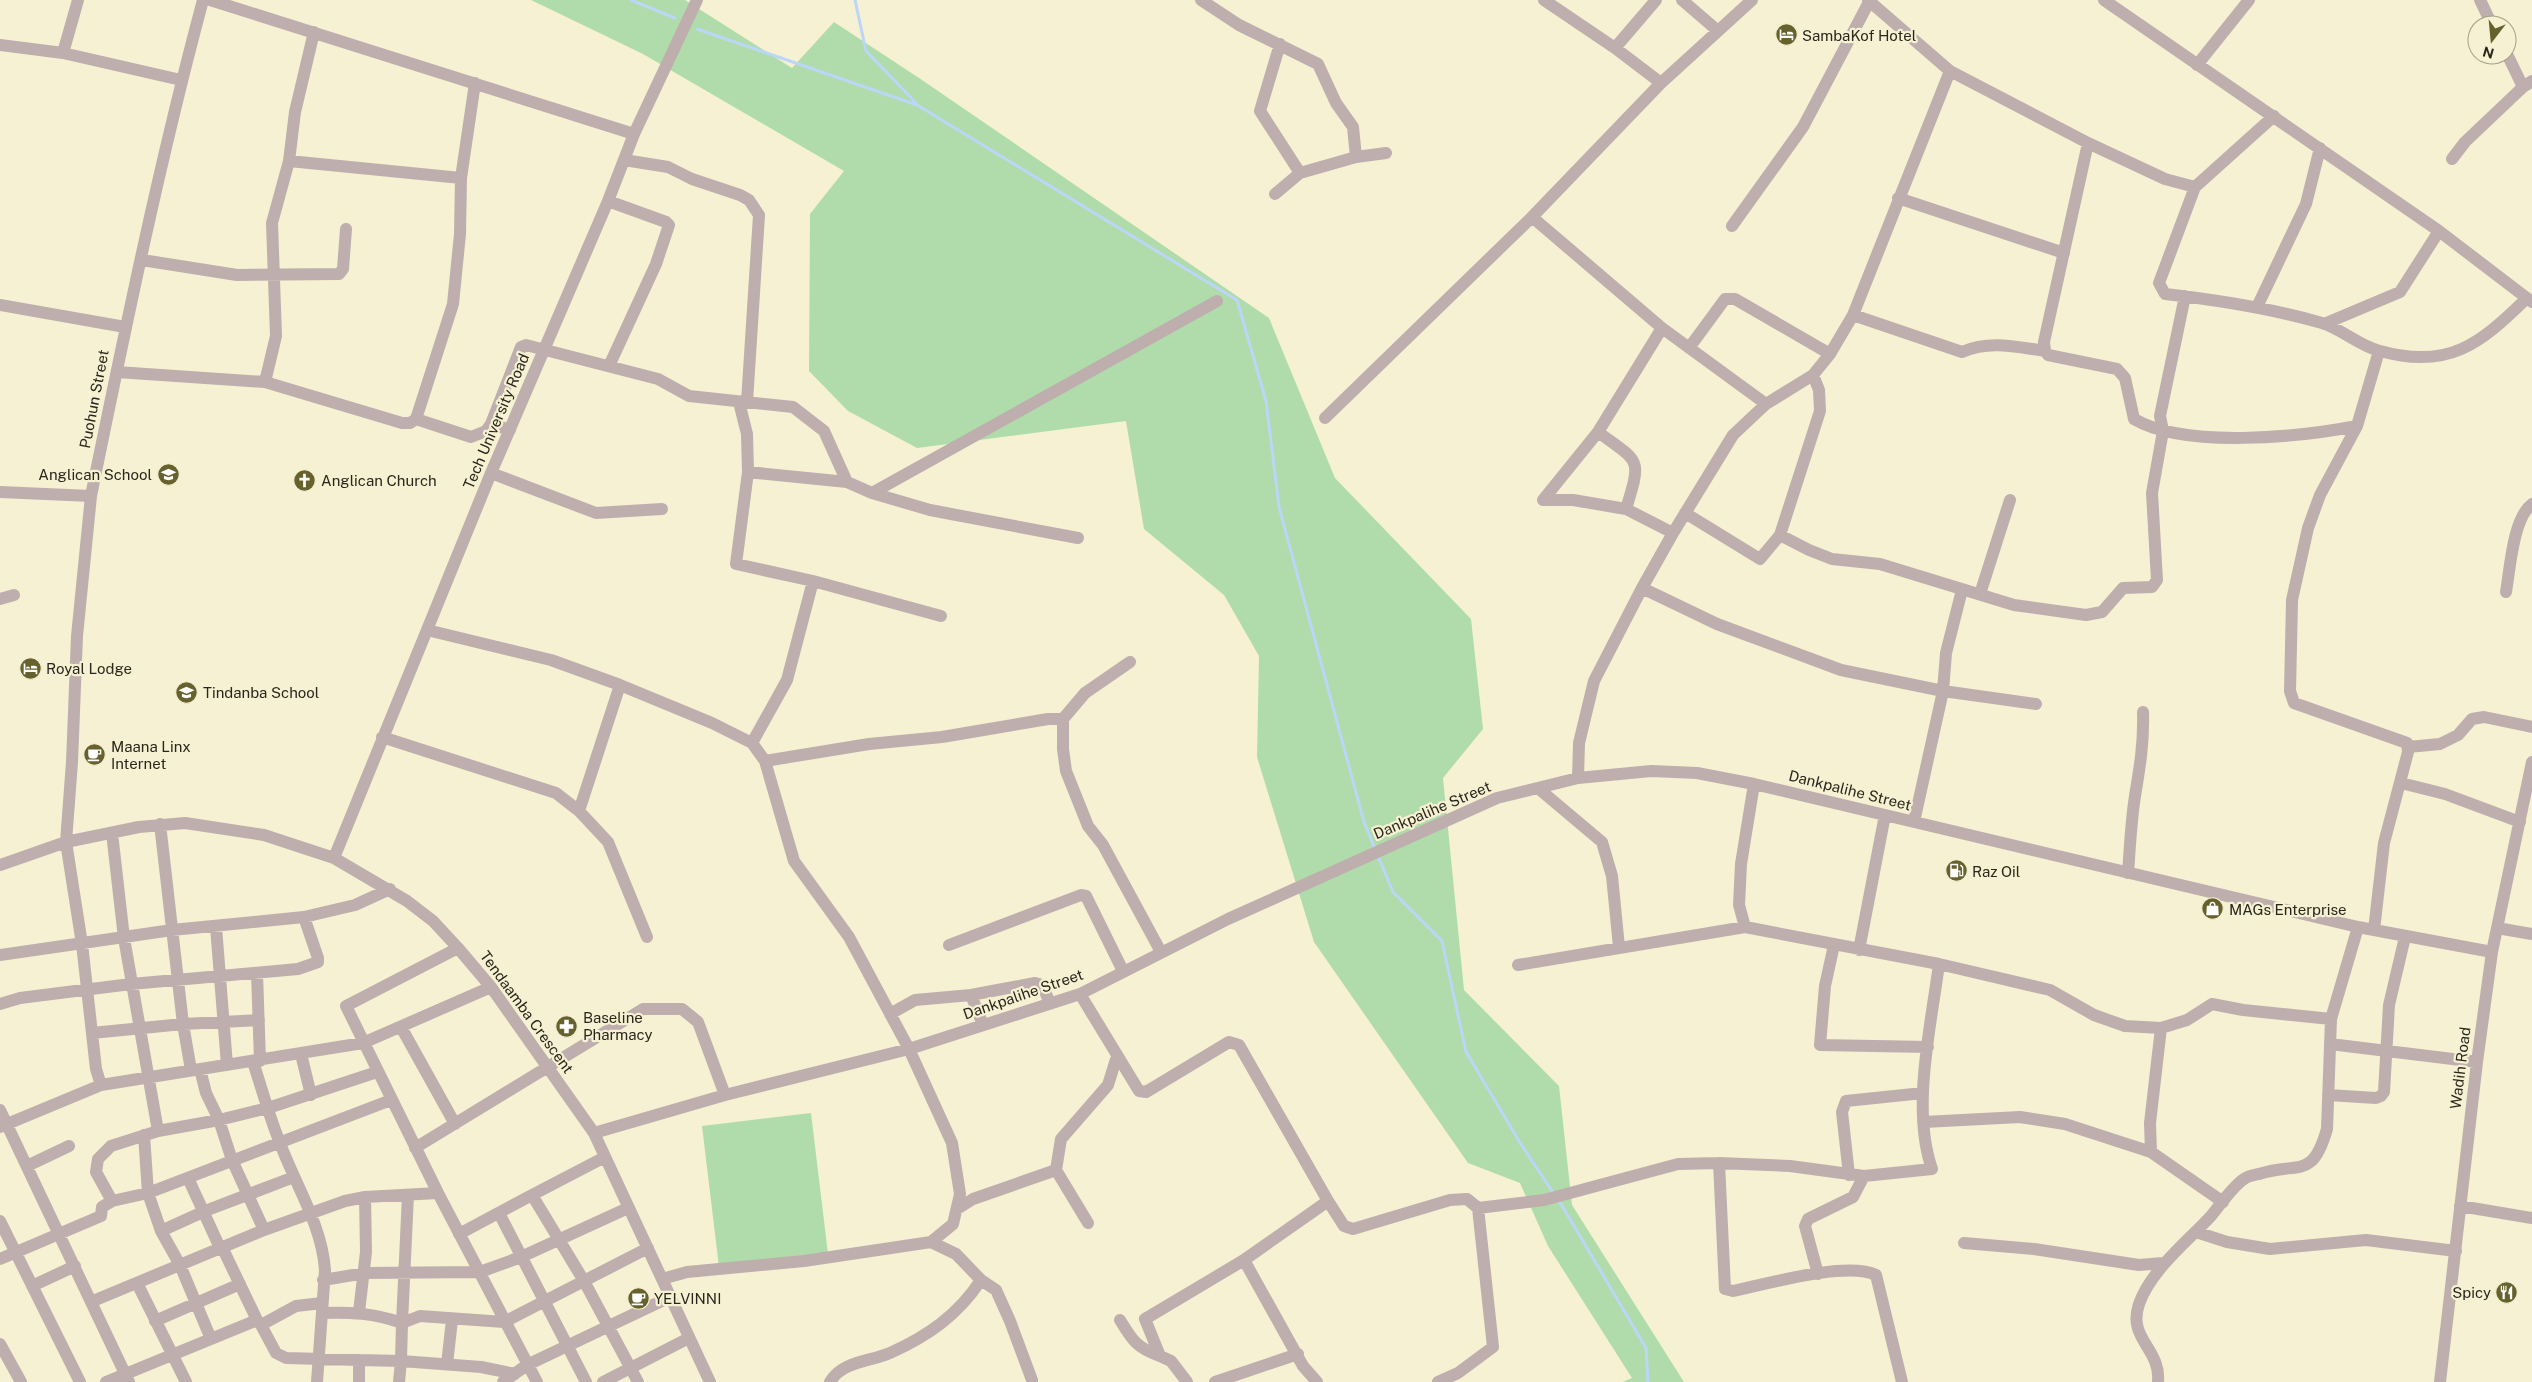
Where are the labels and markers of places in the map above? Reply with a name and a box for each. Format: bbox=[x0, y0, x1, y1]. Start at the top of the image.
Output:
hotel icon: SambaKof Hotel bbox=[1774, 23, 1798, 47]
place label: SambaKof Hotel bbox=[1802, 27, 1916, 44]
school or university icon: Anglican School bbox=[156, 462, 180, 486]
place label: Anglican School bbox=[38, 466, 152, 483]
church icon: Anglican Church bbox=[293, 468, 317, 492]
place label: Anglican Church bbox=[321, 472, 437, 489]
hotel icon: Royal Lodge bbox=[18, 656, 42, 680]
place label: Royal Lodge bbox=[46, 660, 132, 677]
school or university icon: Tindanba School bbox=[175, 680, 199, 704]
place label: Tindanba School bbox=[203, 684, 319, 701]
place label: Maana Linx Internet bbox=[111, 738, 191, 772]
cafe icon: Maana Linx Internet bbox=[83, 743, 107, 767]
fuel station icon: Raz Oil bbox=[1944, 859, 1968, 883]
place label: Raz Oil bbox=[1972, 863, 2020, 880]
shop icon: MAGs Enterprise bbox=[2201, 897, 2225, 921]
place label: MAGs Enterprise bbox=[2229, 901, 2347, 918]
place label: Baseline Pharmacy bbox=[583, 1009, 653, 1043]
pharmacy icon: Baseline Pharmacy bbox=[555, 1014, 579, 1038]
restaurant icon: Spicy bbox=[2495, 1280, 2519, 1304]
place label: Spicy bbox=[2452, 1284, 2491, 1301]
cafe icon: YELVINNI bbox=[626, 1286, 650, 1310]
place label: YELVINNI bbox=[654, 1290, 721, 1307]

